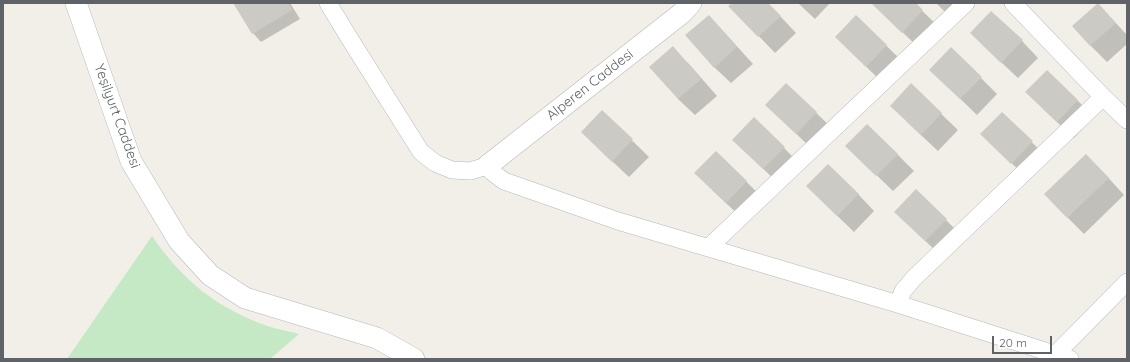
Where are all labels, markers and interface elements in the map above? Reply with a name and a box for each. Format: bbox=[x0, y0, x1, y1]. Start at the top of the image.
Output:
street label: Alperen Caddesi bbox=[543, 46, 637, 124]
street label: Yeşilyurt Caddesi bbox=[90, 62, 144, 170]
scale bar bbox=[994, 328, 1054, 354]
text: 20 m bbox=[999, 335, 1027, 350]

